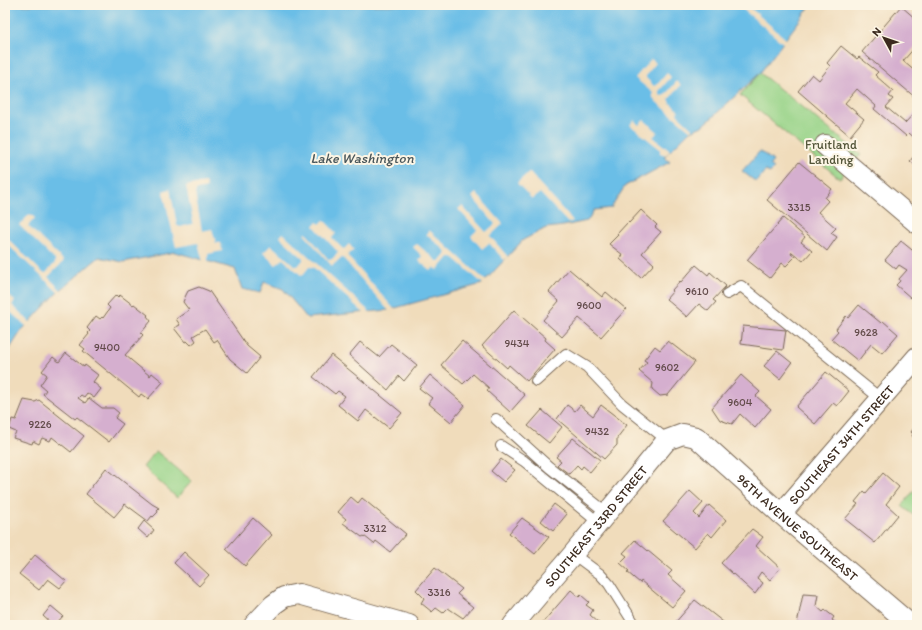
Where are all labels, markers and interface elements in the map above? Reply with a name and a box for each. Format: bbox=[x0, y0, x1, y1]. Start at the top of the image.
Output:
north arrow bbox=[864, 18, 904, 58]
text: N bbox=[869, 25, 884, 39]
park label: Fruitland Landing bbox=[805, 137, 857, 167]
water label: Lake Washington bbox=[310, 150, 414, 167]
house number: 3315 bbox=[788, 201, 811, 214]
house number: 9610 bbox=[685, 285, 709, 298]
house number: 9600 bbox=[576, 299, 602, 312]
house number: 9628 bbox=[854, 326, 878, 339]
house number: 9434 bbox=[505, 337, 530, 350]
house number: 9400 bbox=[94, 341, 120, 354]
house number: 9602 bbox=[655, 361, 679, 374]
street label: SOUTHEAST 34TH STREET bbox=[785, 381, 898, 507]
house number: 9604 bbox=[728, 396, 753, 409]
house number: 9226 bbox=[28, 418, 52, 431]
house number: 9432 bbox=[585, 425, 609, 438]
street label: SOUTHEAST 33RD STREET bbox=[541, 462, 651, 590]
street label: 96TH AVENUE SOUTHEAST bbox=[734, 470, 862, 584]
house number: 3312 bbox=[364, 522, 387, 535]
house number: 3316 bbox=[428, 586, 451, 599]

